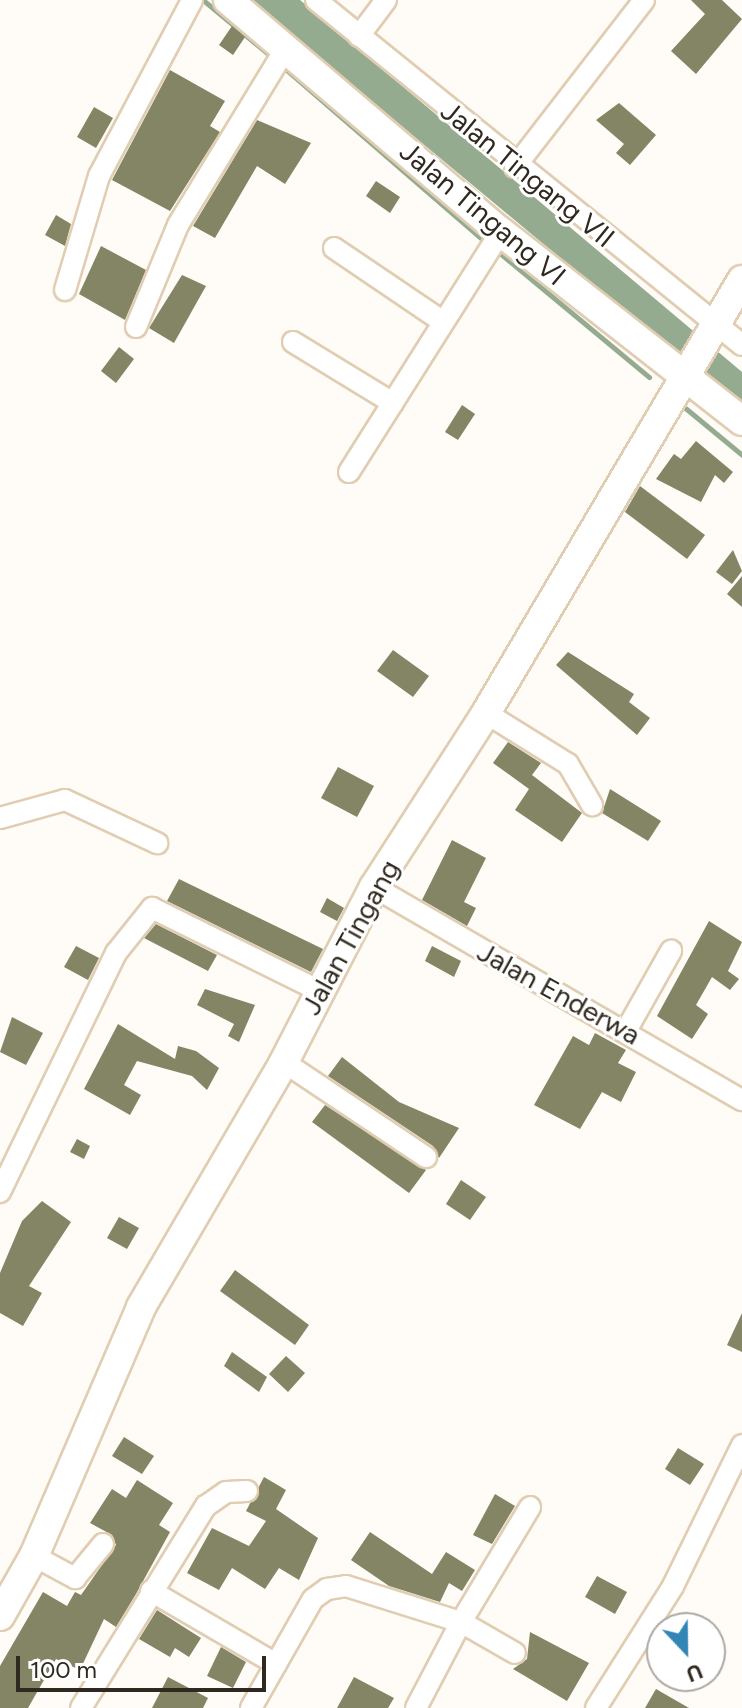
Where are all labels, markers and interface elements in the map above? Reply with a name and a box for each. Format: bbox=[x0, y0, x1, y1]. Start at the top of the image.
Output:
street label: Jalan Tingang VII bbox=[434, 94, 622, 254]
street label: Jalan Tingang VI bbox=[393, 134, 573, 292]
street label: Jalan Tingang bbox=[294, 854, 406, 1020]
street label: Jalan Enderwa bbox=[472, 934, 646, 1052]
north arrow bbox=[646, 1612, 726, 1692]
scale bar bbox=[20, 1640, 270, 1690]
text: 100 m bbox=[30, 1655, 97, 1684]
text: U bbox=[682, 1657, 707, 1688]

